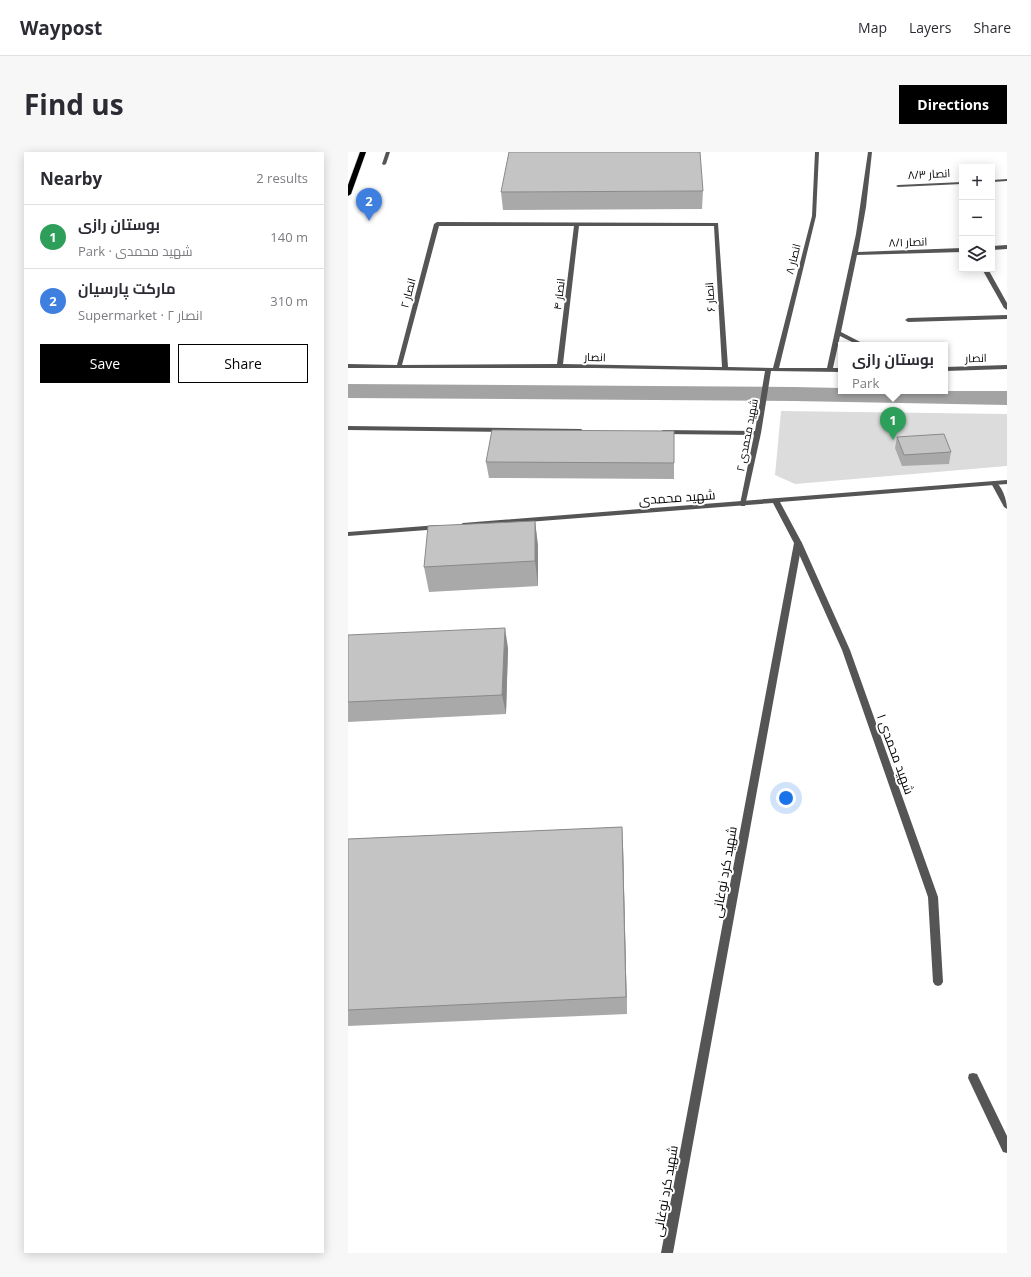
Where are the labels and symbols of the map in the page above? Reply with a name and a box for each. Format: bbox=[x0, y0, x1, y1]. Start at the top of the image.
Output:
street label: انصار ۸/۳ bbox=[907, 165, 951, 182]
pin: 2 bbox=[356, 188, 382, 221]
street label: انصار ۸/۱ bbox=[888, 233, 928, 250]
street label: انصار ۸ bbox=[781, 242, 804, 276]
street label: انصار ۲ bbox=[396, 276, 419, 309]
street label: انصار ۴ bbox=[549, 277, 568, 311]
street label: انصار ۶ bbox=[701, 282, 718, 312]
street label: انصار bbox=[583, 349, 606, 364]
street label: انصار bbox=[964, 350, 987, 365]
street label: شهید محمدی ۲ bbox=[732, 397, 761, 473]
pin: 1 bbox=[880, 407, 906, 440]
street label: شهید محمدی bbox=[638, 485, 716, 509]
street label: شهید محمدی ۱ bbox=[873, 711, 919, 797]
your location bbox=[776, 788, 796, 808]
street label: شهید کرد نوغانی bbox=[707, 825, 741, 919]
street label: شهید کرد نوغانی bbox=[648, 1144, 682, 1238]

